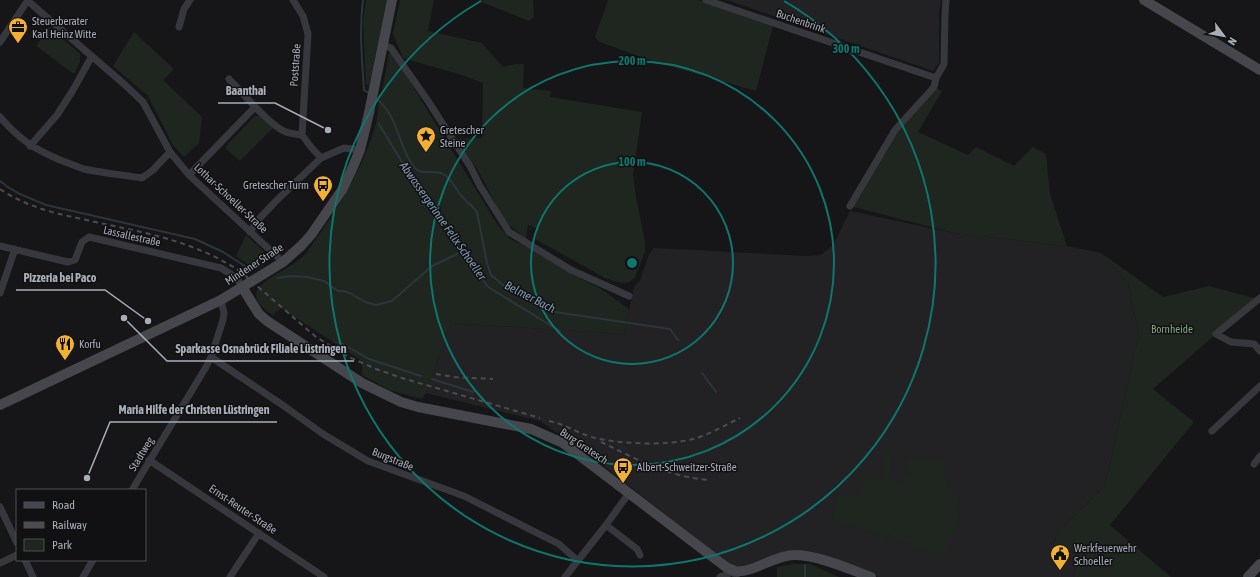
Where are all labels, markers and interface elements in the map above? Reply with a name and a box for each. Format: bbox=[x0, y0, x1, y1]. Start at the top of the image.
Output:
street label: Buchenbrink bbox=[775, 7, 827, 35]
place label: Steuerberater Karl Heinz Witte bbox=[32, 15, 96, 40]
office icon: Steuerberater Karl Heinz Witte bbox=[7, 16, 29, 44]
north arrow bbox=[1204, 16, 1244, 56]
text: N bbox=[1226, 35, 1239, 47]
text: 300 m bbox=[832, 42, 860, 56]
street label: Poststraße bbox=[288, 43, 302, 87]
text: 200 m bbox=[618, 54, 646, 68]
callout: Baanthai bbox=[218, 79, 275, 103]
text: Baanthai bbox=[226, 84, 266, 98]
place label: Gretescher Steine bbox=[440, 124, 484, 149]
place icon: Gretescher Steine bbox=[415, 125, 437, 153]
text: 100 m bbox=[618, 155, 646, 169]
water label: Abwassergerinne Felix Schoeller bbox=[396, 158, 489, 283]
street label: Lothar-Schoeller-Straße bbox=[192, 161, 270, 235]
bus stop icon: Gretescher Turm bbox=[312, 174, 334, 202]
place label: Gretescher Turm bbox=[243, 179, 309, 191]
street label: Lassallestraße bbox=[102, 224, 162, 248]
street label: Mindener Straße bbox=[223, 241, 285, 287]
centre of rings bbox=[625, 256, 639, 270]
callout: Pizzeria bei Paco bbox=[16, 266, 105, 290]
text: Pizzeria bei Paco bbox=[24, 271, 97, 285]
water label: Belmer Bach bbox=[502, 278, 558, 316]
park label: Bornheide bbox=[1151, 323, 1193, 335]
restaurant icon: Korfu bbox=[54, 333, 76, 361]
callout: Sparkasse Osnabrück Filiale Lüstringen bbox=[167, 337, 354, 361]
place label: Korfu bbox=[79, 338, 101, 350]
text: Sparkasse Osnabrück Filiale Lüstringen bbox=[175, 342, 347, 356]
callout: Maria Hilfe der Christen Lüstringen bbox=[110, 398, 277, 422]
text: Maria Hilfe der Christen Lüstringen bbox=[118, 403, 270, 417]
street label: Burg Gretesch bbox=[558, 426, 610, 466]
street label: Stadtweg bbox=[126, 435, 156, 473]
street label: Burgstraße bbox=[371, 445, 415, 473]
bus stop icon: Albert-Schweitzer-Straße bbox=[612, 456, 634, 484]
place label: Albert-Schweitzer-Straße bbox=[637, 461, 737, 473]
street label: Ernst-Reuter-Straße bbox=[207, 482, 279, 536]
legend bbox=[16, 489, 146, 561]
text: Road bbox=[52, 498, 75, 512]
text: Railway bbox=[52, 518, 87, 532]
text: Park bbox=[52, 538, 73, 552]
place label: Werkfeuerwehr Schoeller bbox=[1074, 542, 1137, 567]
public building icon: Werkfeuerwehr Schoeller bbox=[1049, 543, 1071, 571]

